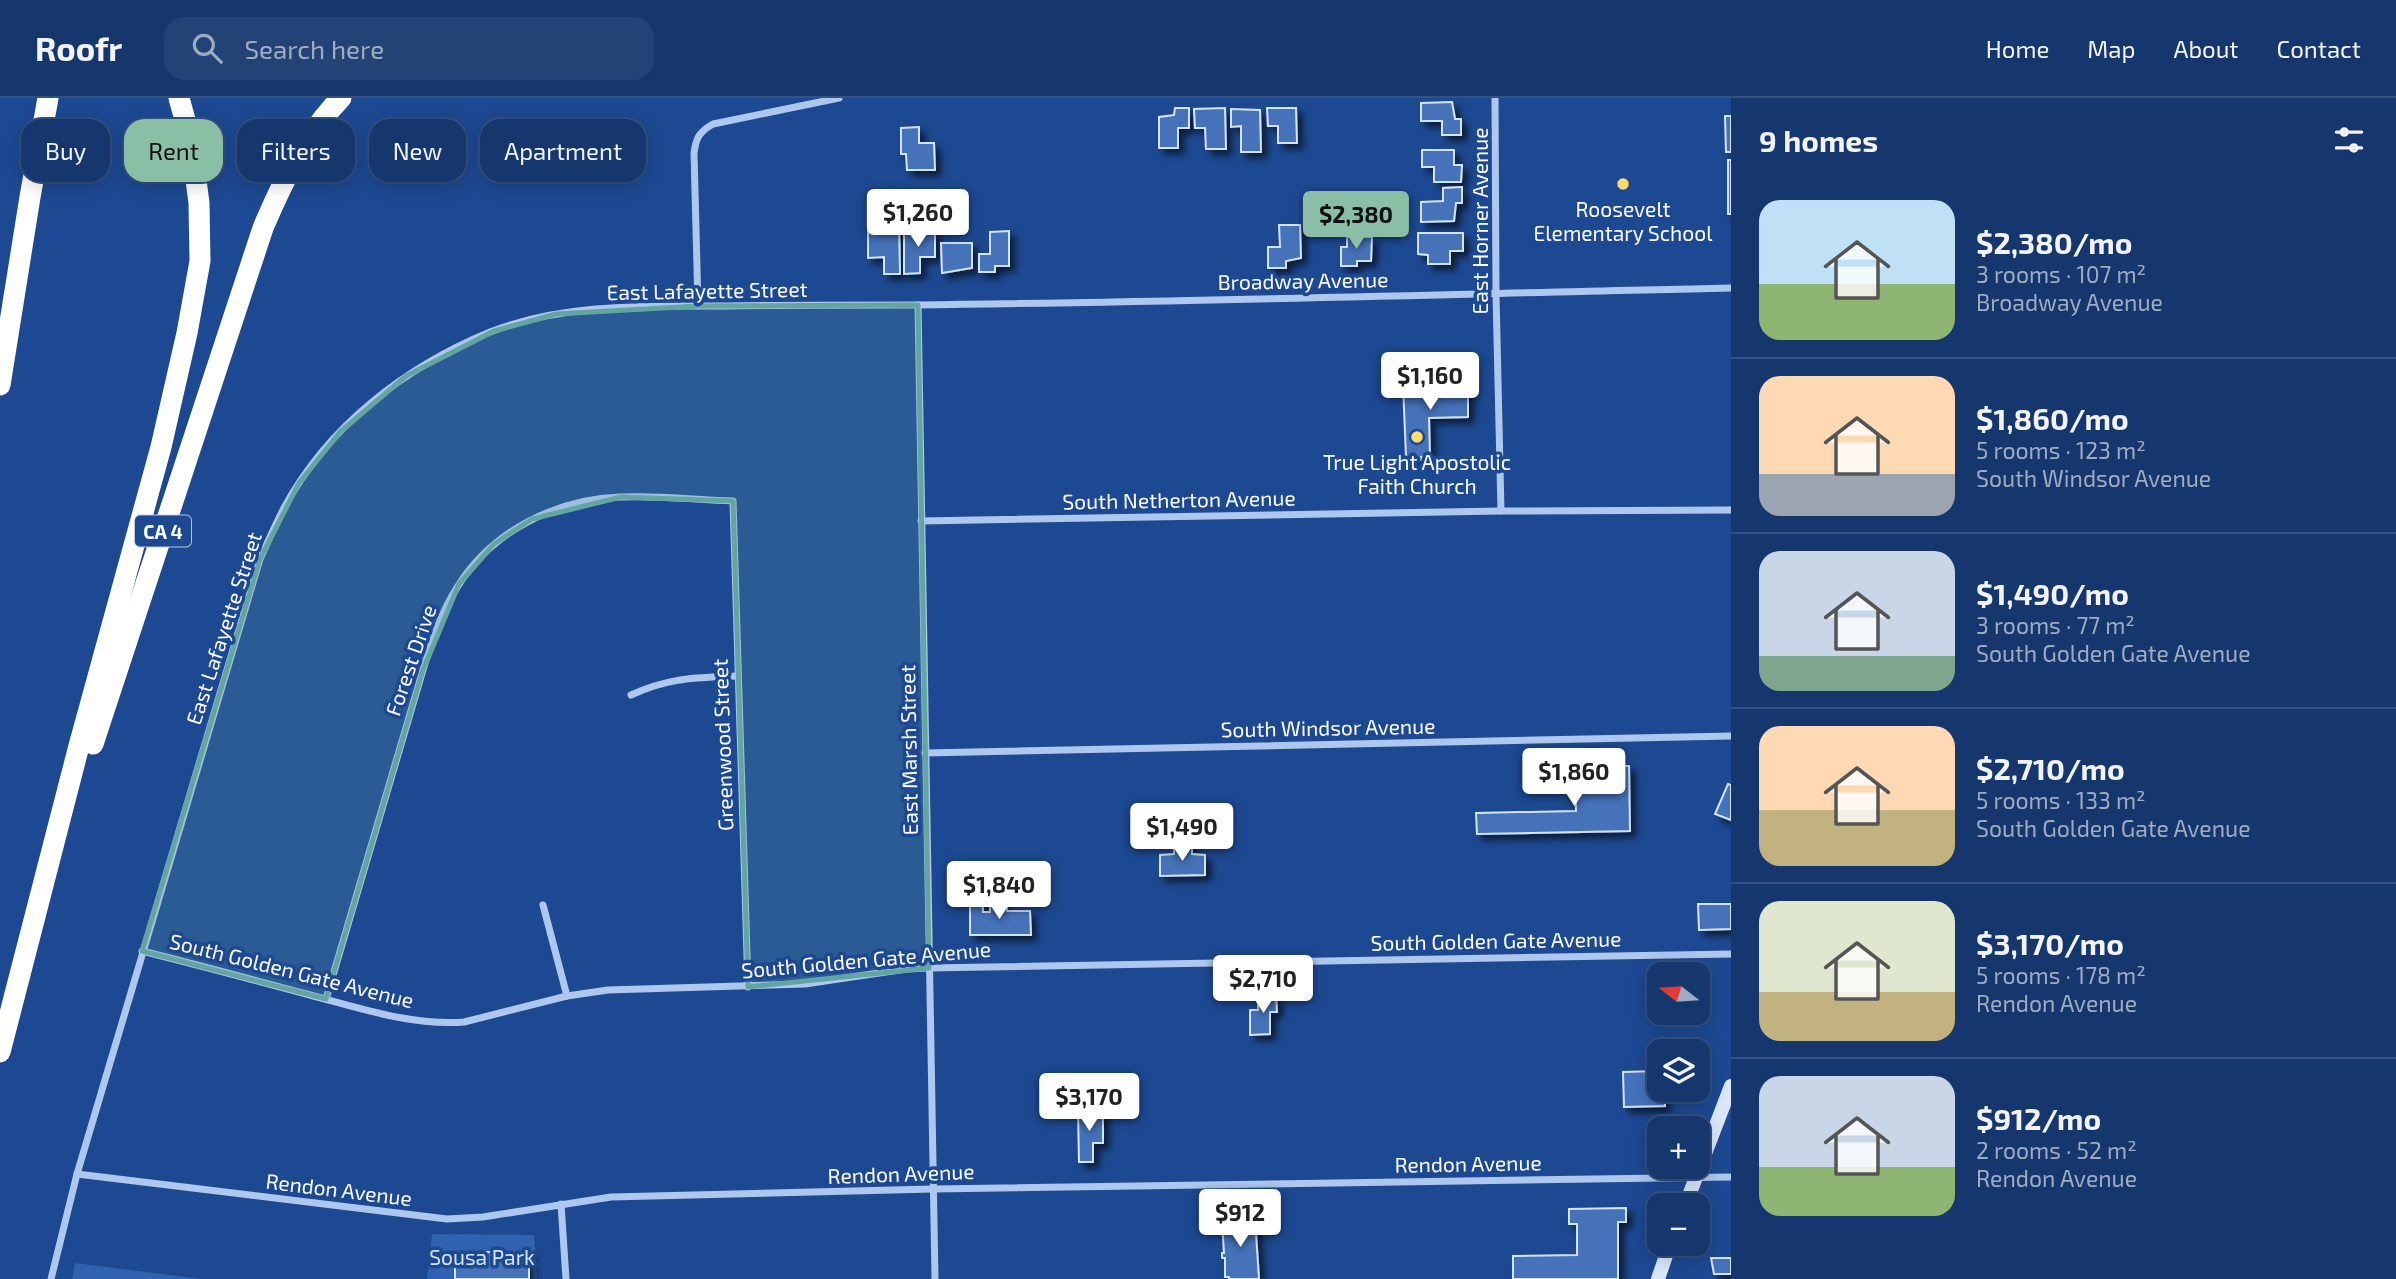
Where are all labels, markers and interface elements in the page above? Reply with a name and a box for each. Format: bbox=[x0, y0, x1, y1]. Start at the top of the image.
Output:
search box bbox=[164, 17, 654, 80]
text: Roofr bbox=[35, 28, 122, 68]
icon: search bbox=[188, 29, 226, 67]
text: Search here bbox=[244, 33, 384, 64]
text: Home bbox=[1986, 34, 2049, 63]
text: Map bbox=[2087, 34, 2135, 63]
text: About bbox=[2173, 34, 2239, 63]
text: Contact bbox=[2277, 34, 2361, 63]
chip: Buy bbox=[21, 119, 110, 182]
chip: Rent bbox=[124, 119, 223, 182]
chip: Filters bbox=[237, 119, 355, 182]
chip: New bbox=[369, 119, 466, 182]
chip: Apartment bbox=[480, 119, 646, 182]
icon: filters bbox=[2330, 121, 2368, 159]
text: 9 homes bbox=[1759, 122, 1878, 158]
street label: East Horner Avenue bbox=[1467, 127, 1492, 315]
marker: Roosevelt Elementary School bbox=[1615, 176, 1631, 192]
pin: $1,260 bbox=[861, 190, 975, 249]
pin: $2,380 bbox=[1299, 192, 1413, 251]
place label: Roosevelt Elementary School bbox=[1534, 196, 1713, 245]
text: $1,260 bbox=[883, 198, 953, 226]
text: $2,380 bbox=[1319, 200, 1393, 228]
text: $2,380/mo bbox=[1976, 224, 2132, 260]
icon: home bbox=[1815, 228, 1899, 312]
text: 3 rooms · 107 m² bbox=[1976, 260, 2146, 288]
street label: Broadway Avenue bbox=[1217, 266, 1389, 294]
street label: East Lafayette Street bbox=[606, 276, 808, 304]
text: Broadway Avenue bbox=[1976, 288, 2163, 316]
pin: $1,160 bbox=[1373, 352, 1487, 412]
text: $1,160 bbox=[1397, 361, 1463, 389]
text: $1,860/mo bbox=[1976, 400, 2129, 436]
icon: home bbox=[1815, 404, 1899, 488]
marker: True Light Apostolic Faith Church bbox=[1409, 429, 1425, 445]
text: 5 rooms · 123 m² bbox=[1976, 436, 2146, 464]
place label: True Light Apostolic Faith Church bbox=[1323, 449, 1511, 498]
text: South Windsor Avenue bbox=[1976, 464, 2211, 492]
street label: South Netherton Avenue bbox=[1062, 484, 1296, 514]
road number: CA 4 bbox=[135, 516, 191, 546]
street label: East Lafayette Street bbox=[180, 529, 266, 727]
text: $1,490/mo bbox=[1976, 575, 2129, 611]
icon: home bbox=[1815, 579, 1899, 663]
street label: Forest Drive bbox=[379, 601, 441, 719]
text: 3 rooms · 77 m² bbox=[1976, 611, 2135, 639]
text: South Golden Gate Avenue bbox=[1976, 639, 2251, 667]
street label: Greenwood Street bbox=[707, 658, 737, 832]
street label: East Marsh Street bbox=[894, 664, 922, 836]
street label: South Windsor Avenue bbox=[1220, 713, 1436, 741]
pin: $1,860 bbox=[1517, 748, 1631, 808]
text: $2,710/mo bbox=[1976, 750, 2125, 786]
icon: home bbox=[1815, 754, 1899, 838]
text: $1,860 bbox=[1538, 757, 1610, 785]
text: 5 rooms · 133 m² bbox=[1976, 786, 2146, 814]
pin: $1,490 bbox=[1125, 804, 1239, 863]
text: $1,490 bbox=[1146, 812, 1218, 840]
text: South Golden Gate Avenue bbox=[1976, 814, 2251, 842]
pin: $1,840 bbox=[942, 862, 1056, 921]
text: $1,840 bbox=[963, 870, 1035, 898]
street label: South Golden Gate Avenue bbox=[1370, 925, 1622, 955]
text: $3,170/mo bbox=[1976, 925, 2124, 961]
street label: South Golden Gate Avenue bbox=[167, 928, 417, 1012]
icon: home bbox=[1815, 929, 1899, 1013]
street label: South Golden Gate Avenue bbox=[740, 936, 992, 982]
pin: $2,710 bbox=[1206, 956, 1320, 1015]
text: 5 rooms · 178 m² bbox=[1976, 961, 2146, 989]
north arrow bbox=[1647, 962, 1710, 1026]
map controls bbox=[1647, 962, 1710, 1256]
text: $2,710 bbox=[1229, 964, 1297, 992]
text: Rendon Avenue bbox=[1976, 989, 2137, 1017]
button: layers bbox=[1647, 1039, 1710, 1102]
pin: $3,170 bbox=[1032, 1074, 1146, 1133]
text: $3,170 bbox=[1055, 1082, 1123, 1110]
text: $912/mo bbox=[1976, 1100, 2101, 1136]
icon: home bbox=[1815, 1104, 1899, 1188]
button: + bbox=[1647, 1116, 1710, 1179]
text: 2 rooms · 52 m² bbox=[1976, 1136, 2137, 1164]
street label: Rendon Avenue bbox=[1394, 1149, 1542, 1177]
street label: Rendon Avenue bbox=[827, 1158, 975, 1188]
text: Rendon Avenue bbox=[1976, 1164, 2137, 1192]
street label: Rendon Avenue bbox=[264, 1168, 414, 1210]
pin: $912 bbox=[1199, 1190, 1281, 1249]
button: − bbox=[1647, 1193, 1710, 1256]
text: $912 bbox=[1215, 1198, 1265, 1226]
park label: Sousa Park bbox=[429, 1244, 535, 1269]

